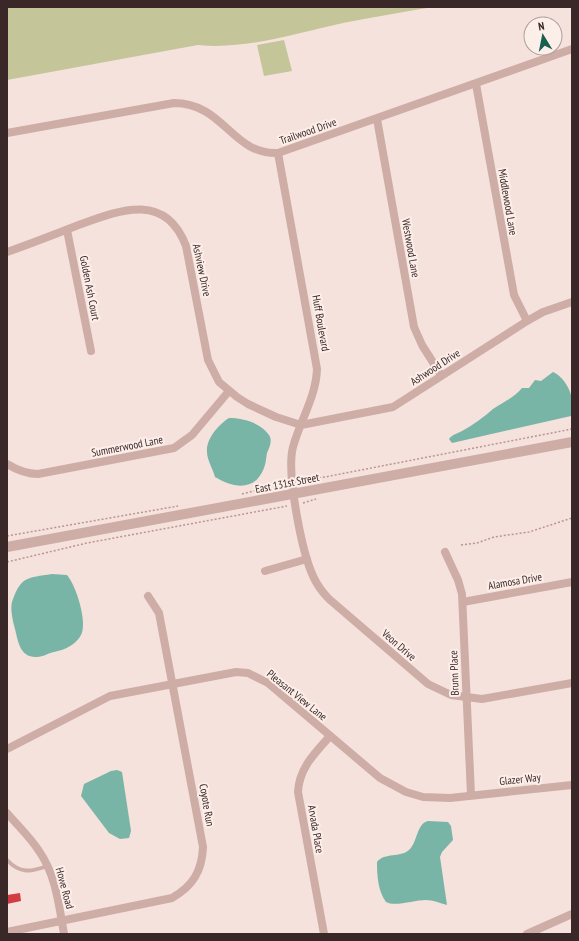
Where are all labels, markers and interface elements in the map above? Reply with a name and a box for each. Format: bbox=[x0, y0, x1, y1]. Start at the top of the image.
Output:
north arrow bbox=[523, 16, 563, 56]
text: N bbox=[537, 19, 545, 34]
street label: Trailwood Drive bbox=[278, 115, 339, 147]
street label: Middlewood Lane bbox=[495, 168, 521, 237]
street label: Westwood Lane bbox=[399, 218, 423, 279]
street label: Ashview Drive bbox=[190, 242, 214, 298]
street label: Golden Ash Court bbox=[77, 254, 103, 322]
street label: Huff Boulevard bbox=[309, 294, 333, 352]
street label: Ashwood Drive bbox=[407, 345, 463, 388]
street label: Summerwood Lane bbox=[90, 432, 164, 460]
street label: East 131st Street bbox=[254, 470, 320, 496]
street label: Alamosa Drive bbox=[487, 569, 544, 593]
street label: Veon Drive bbox=[378, 626, 419, 664]
street label: Brunn Place bbox=[446, 650, 462, 696]
street label: Pleasant View Lane bbox=[264, 667, 330, 724]
street label: Glazer Way bbox=[499, 770, 542, 788]
street label: Coyote Run bbox=[196, 783, 218, 828]
street label: Arvada Place bbox=[305, 804, 327, 855]
street label: Howe Road bbox=[53, 866, 77, 911]

